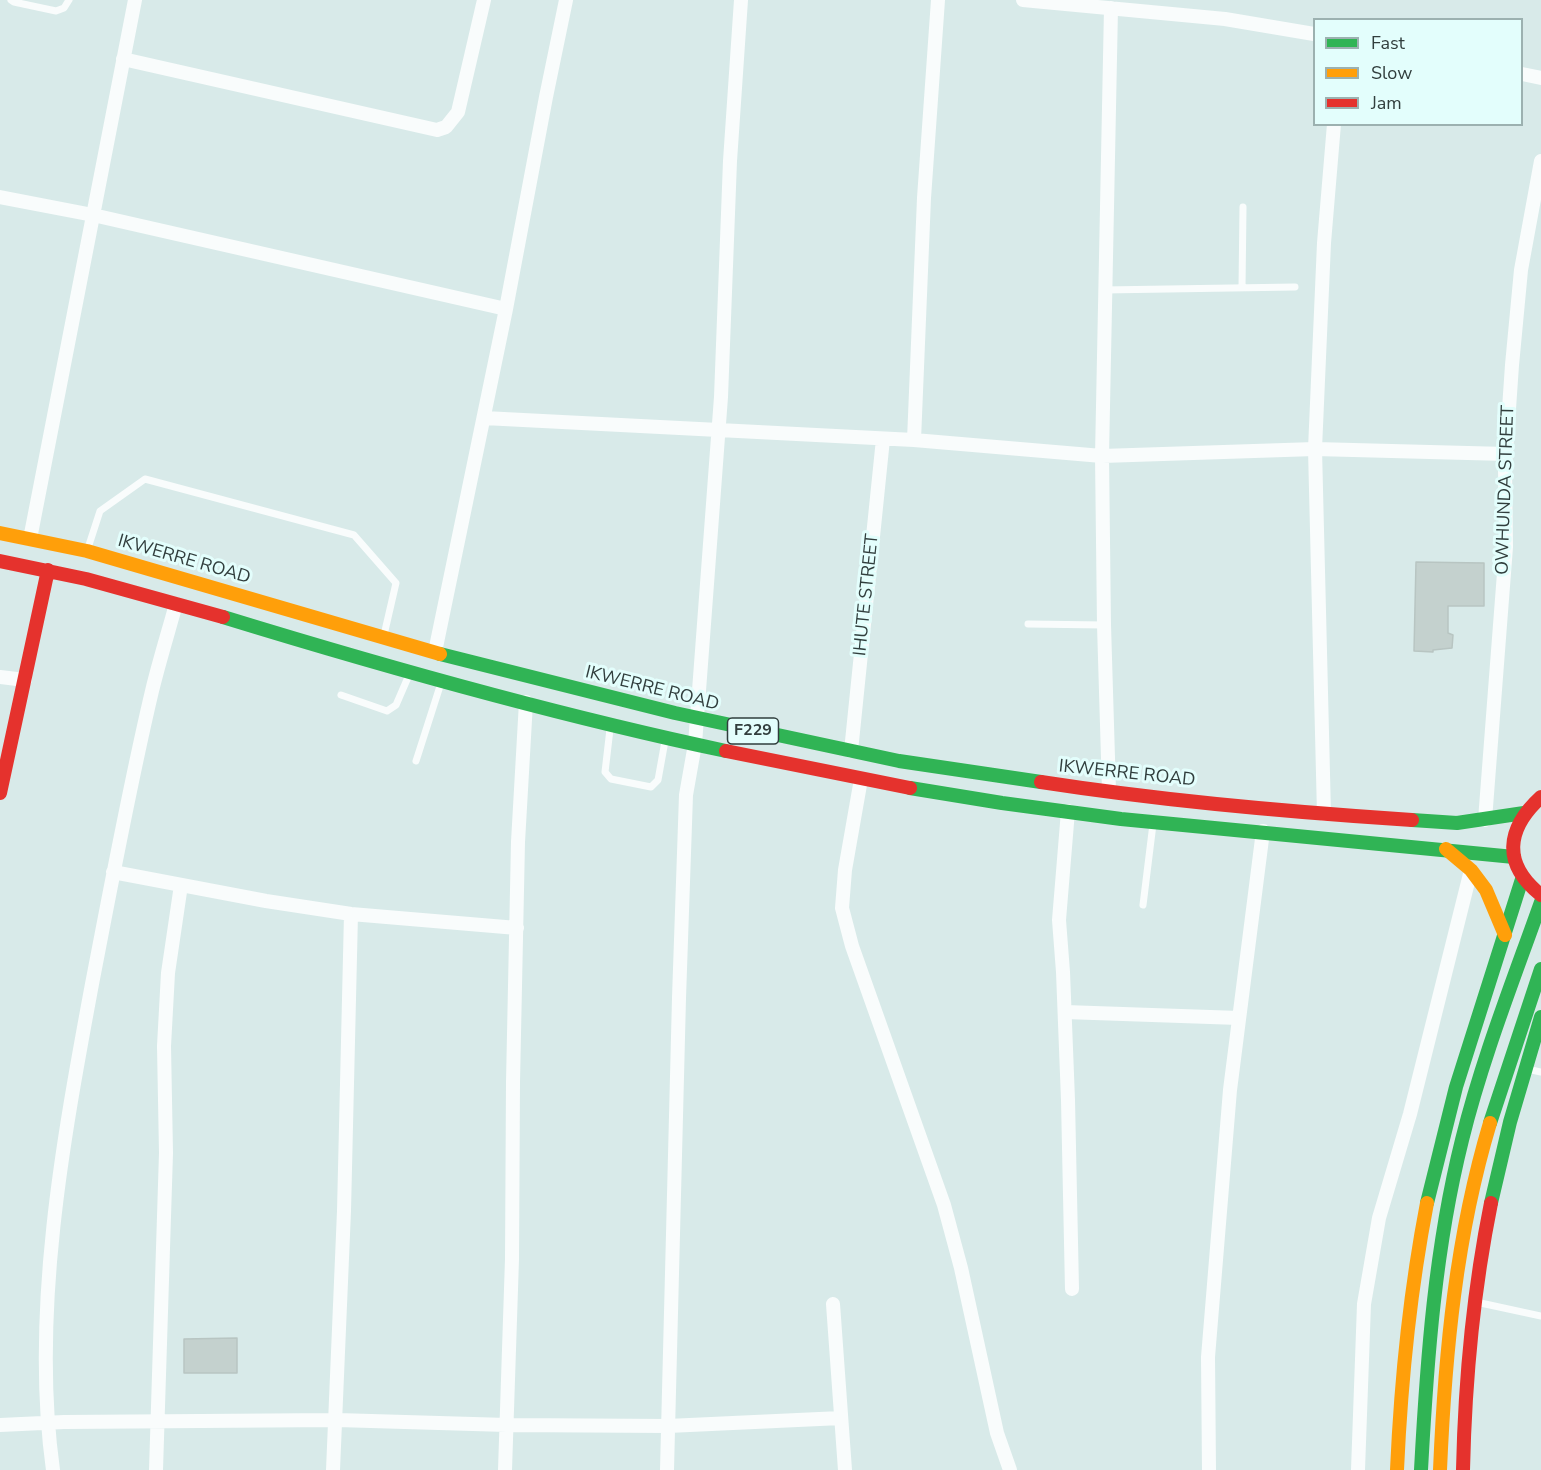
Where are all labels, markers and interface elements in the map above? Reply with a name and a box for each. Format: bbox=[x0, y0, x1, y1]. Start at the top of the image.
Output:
legend bbox=[1313, 18, 1523, 126]
text: Fast bbox=[1371, 31, 1405, 55]
text: Slow bbox=[1371, 61, 1412, 85]
text: Jam bbox=[1371, 91, 1402, 115]
street label: OWHUNDA STREET bbox=[1492, 405, 1520, 575]
street label: IKWERRE ROAD bbox=[115, 531, 253, 589]
street label: IHUTE STREET bbox=[850, 533, 884, 657]
street label: IKWERRE ROAD bbox=[583, 662, 721, 716]
road number: F229 bbox=[728, 718, 778, 744]
street label: IKWERRE ROAD bbox=[1058, 756, 1196, 792]

